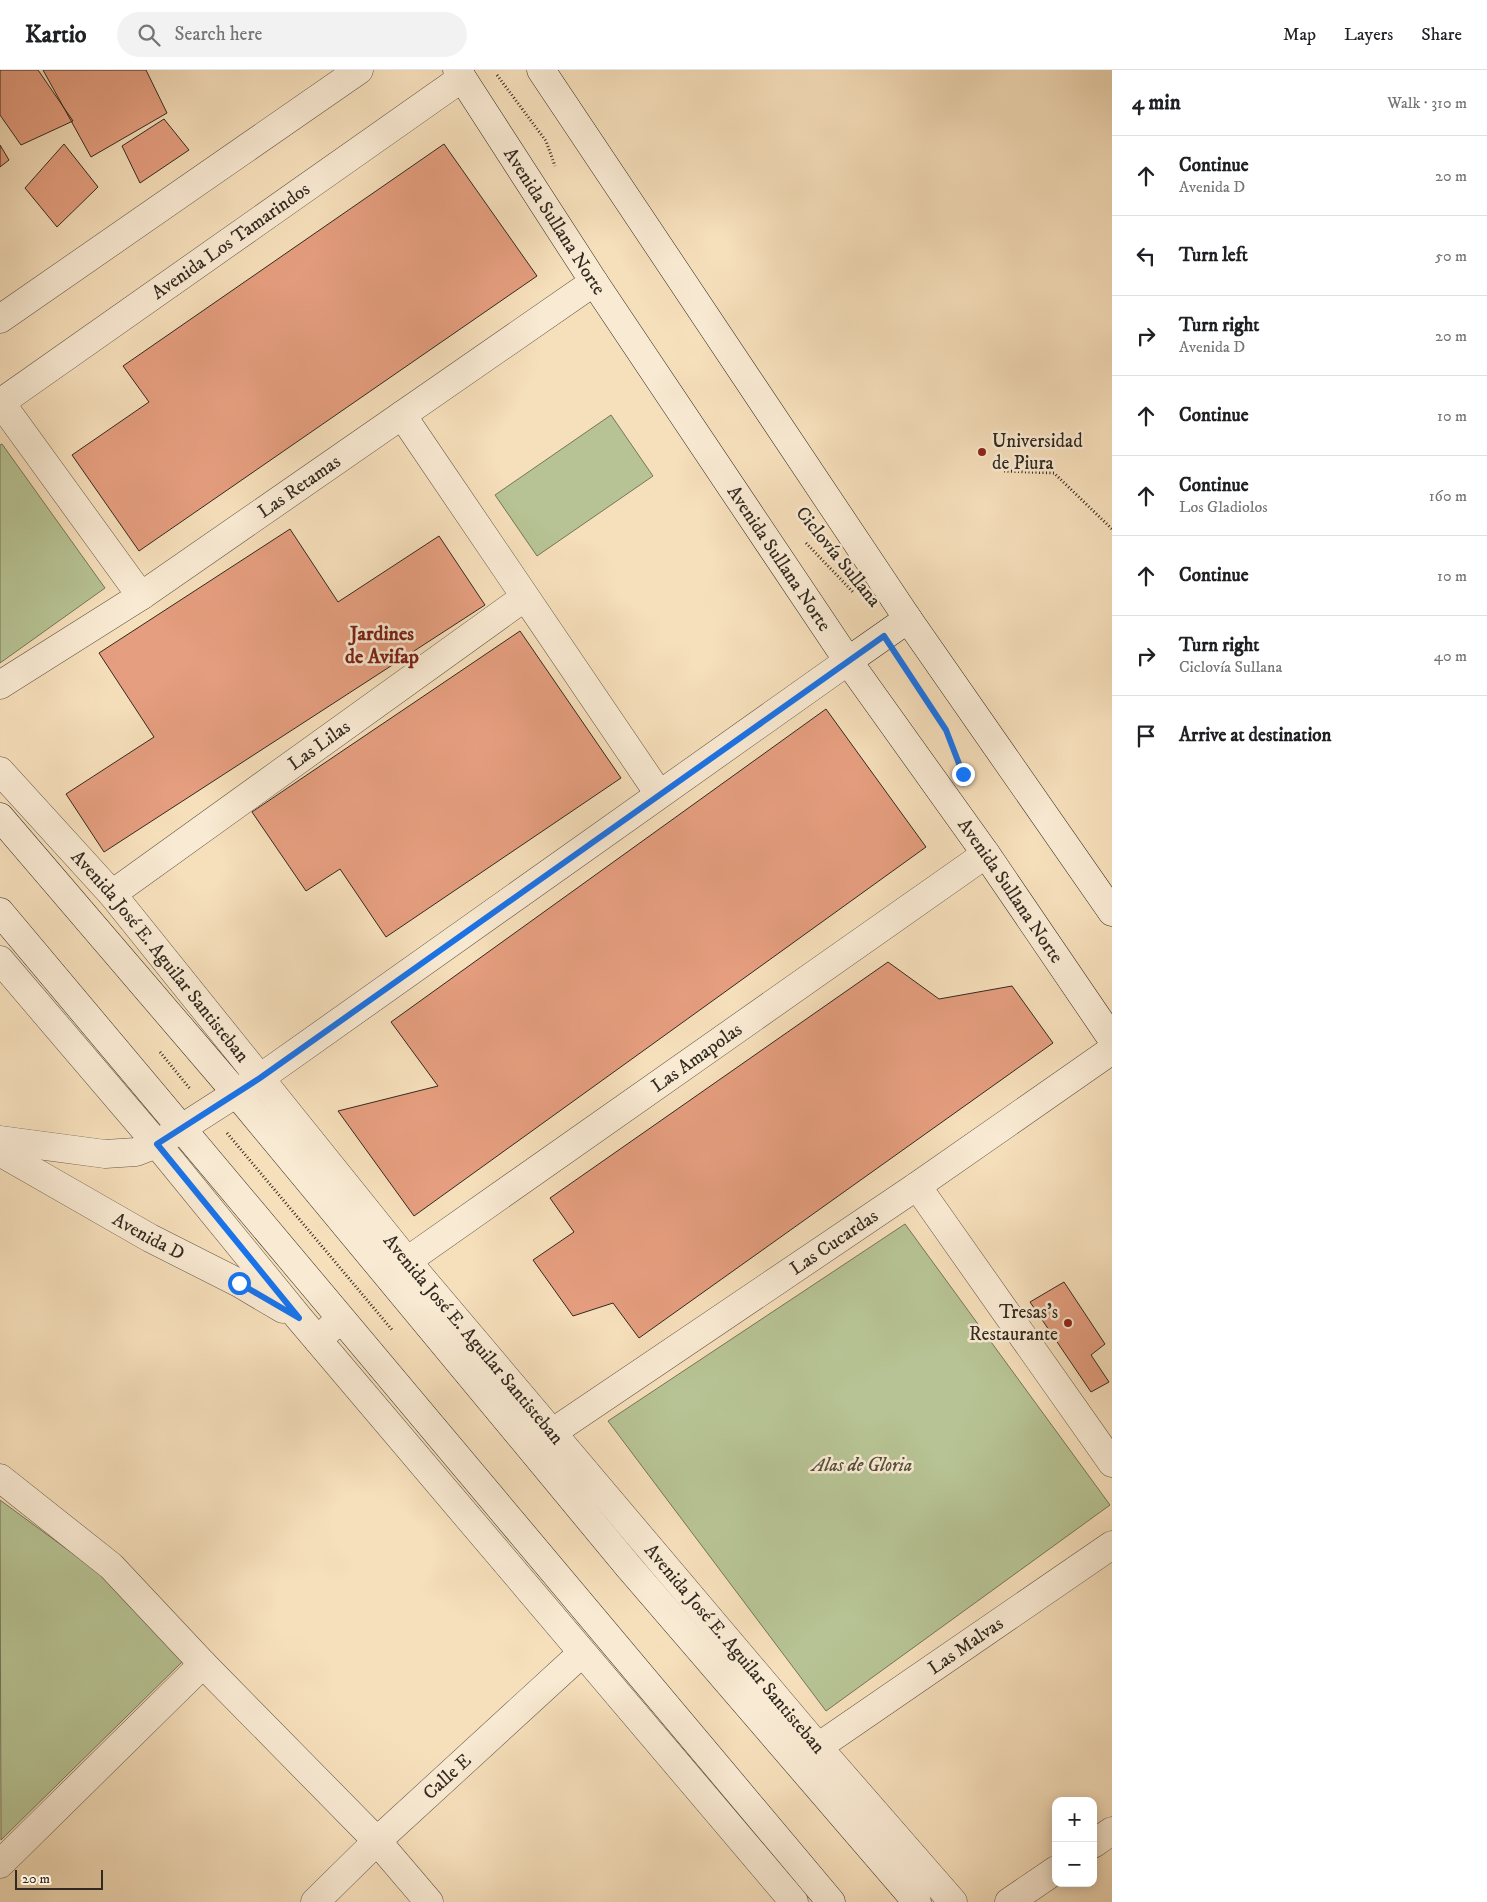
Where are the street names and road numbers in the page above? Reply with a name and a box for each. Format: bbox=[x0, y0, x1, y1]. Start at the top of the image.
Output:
street label: Avenida Sullana Norte bbox=[499, 143, 611, 299]
street label: Avenida Los Tamarindos bbox=[147, 177, 314, 304]
street label: Las Retamas bbox=[253, 450, 345, 523]
street label: Avenida Sullana Norte bbox=[722, 481, 836, 636]
street label: Ciclovía Sullana bbox=[791, 502, 885, 612]
street label: Las Lilas bbox=[283, 715, 355, 775]
street label: Avenida Sullana Norte bbox=[953, 814, 1068, 968]
street label: Avenida José E. Aguilar Santisteban bbox=[66, 845, 254, 1067]
street label: Las Amapolas bbox=[647, 1018, 746, 1097]
street label: Las Cucardas bbox=[785, 1204, 882, 1280]
street label: Avenida D bbox=[109, 1208, 189, 1265]
street label: Avenida José E. Aguilar Santisteban bbox=[379, 1230, 569, 1449]
street label: Avenida José E. Aguilar Santisteban bbox=[640, 1539, 830, 1759]
street label: Las Malvas bbox=[924, 1612, 1008, 1679]
street label: Calle E bbox=[418, 1749, 476, 1805]

